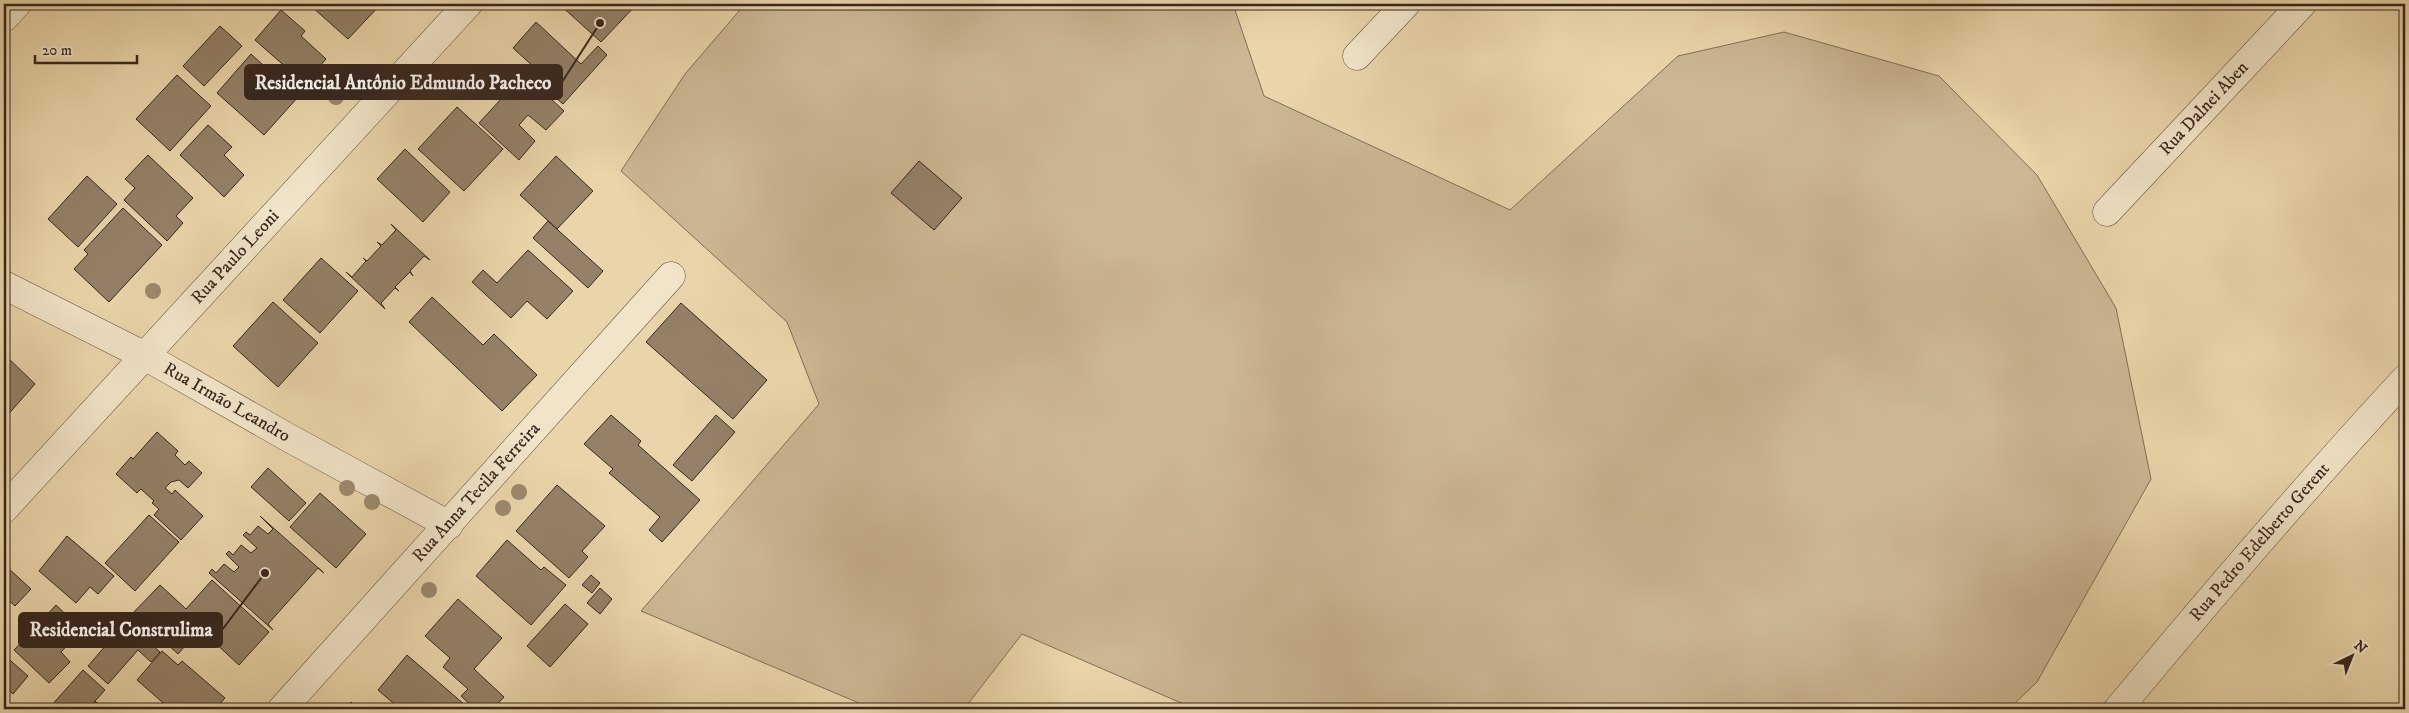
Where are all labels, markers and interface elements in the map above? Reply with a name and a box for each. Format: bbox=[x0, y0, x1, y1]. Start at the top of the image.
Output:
scale bar bbox=[35, 32, 138, 64]
text: 20 m bbox=[42, 41, 72, 60]
street label: Rua Dalnei Aben bbox=[2155, 56, 2254, 160]
callout: Residencial Antônio Edmundo Pacheco bbox=[245, 65, 562, 99]
text: Residencial Antônio Edmundo Pacheco bbox=[255, 72, 551, 95]
street label: Rua Paulo Leoni bbox=[187, 205, 284, 309]
street label: Rua Irmão Leandro bbox=[160, 358, 294, 447]
street label: Rua Anna Tecila Ferreira bbox=[408, 418, 545, 567]
street label: Rua Pedro Edelberto Gerent bbox=[2185, 458, 2335, 626]
callout: Residencial Construlima bbox=[19, 613, 222, 647]
text: Residencial Construlima bbox=[29, 619, 214, 642]
north arrow bbox=[2326, 630, 2376, 680]
text: N bbox=[2350, 637, 2371, 658]

